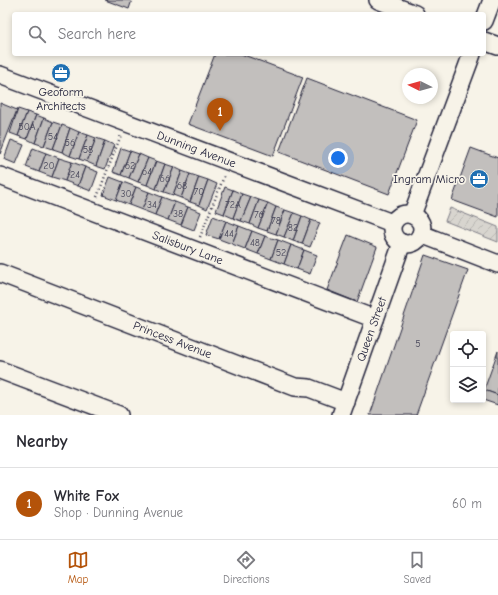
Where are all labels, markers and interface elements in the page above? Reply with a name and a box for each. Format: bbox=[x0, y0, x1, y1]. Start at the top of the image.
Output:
search box bbox=[12, 12, 486, 56]
icon: search bbox=[26, 23, 48, 45]
text: Search here bbox=[58, 25, 136, 43]
office icon: Geoform Architects bbox=[50, 62, 72, 84]
north arrow bbox=[402, 68, 438, 104]
place label: Geoform Architects bbox=[36, 85, 86, 113]
pin: 1 bbox=[207, 98, 233, 131]
house number: 50A bbox=[18, 121, 36, 133]
street label: Dunning Avenue bbox=[155, 128, 238, 170]
house number: 54 bbox=[48, 131, 58, 143]
house number: 56 bbox=[65, 137, 75, 149]
house number: 58 bbox=[83, 144, 93, 156]
your location bbox=[328, 148, 348, 168]
house number: 20 bbox=[43, 160, 55, 172]
house number: 62 bbox=[125, 160, 135, 172]
house number: 64 bbox=[142, 166, 152, 178]
office icon: Ingram Micro bbox=[468, 168, 490, 190]
house number: 24 bbox=[70, 169, 80, 181]
place label: Ingram Micro bbox=[393, 172, 465, 186]
house number: 66 bbox=[160, 173, 170, 185]
house number: 68 bbox=[177, 180, 187, 192]
house number: 70 bbox=[194, 186, 204, 198]
house number: 30 bbox=[120, 188, 132, 200]
house number: 34 bbox=[147, 199, 157, 211]
house number: 72A bbox=[225, 199, 241, 211]
house number: 38 bbox=[173, 208, 183, 220]
house number: 76 bbox=[254, 209, 264, 221]
house number: 78 bbox=[271, 215, 281, 227]
house number: 82 bbox=[288, 222, 298, 234]
street label: Salisbury Lane bbox=[150, 228, 225, 267]
house number: 44 bbox=[224, 228, 234, 240]
house number: 48 bbox=[250, 237, 260, 249]
house number: 52 bbox=[276, 247, 286, 259]
street label: Queen Street bbox=[354, 295, 389, 363]
street label: Princess Avenue bbox=[131, 318, 214, 361]
map controls bbox=[450, 331, 486, 403]
button: locate bbox=[450, 331, 486, 367]
house number: 5 bbox=[415, 338, 421, 350]
button: layers bbox=[450, 367, 486, 403]
text: Nearby bbox=[16, 432, 67, 451]
text: White Fox bbox=[54, 487, 119, 505]
text: 1 bbox=[26, 496, 32, 511]
text: 60 m bbox=[452, 496, 482, 511]
text: Shop · Dunning Avenue bbox=[54, 505, 183, 520]
tab: Map bbox=[67, 549, 89, 586]
tab: Directions bbox=[223, 549, 270, 586]
tab: Saved bbox=[404, 549, 431, 586]

